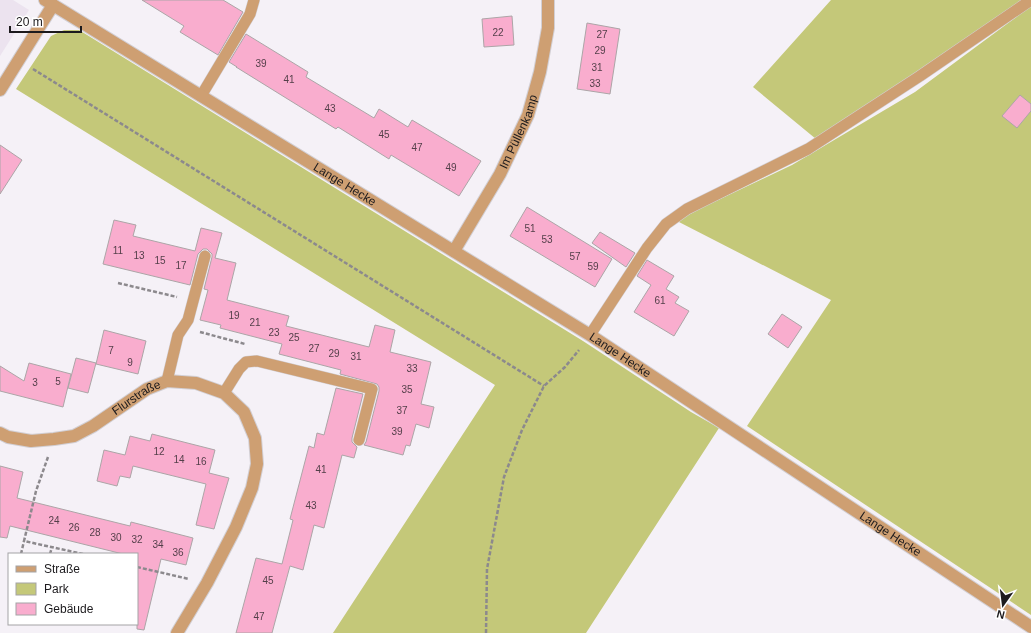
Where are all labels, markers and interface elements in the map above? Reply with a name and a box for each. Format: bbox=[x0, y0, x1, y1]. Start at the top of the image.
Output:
scale bar bbox=[10, 8, 81, 34]
text: 20 m bbox=[16, 15, 43, 29]
house number: 22 bbox=[492, 27, 504, 38]
house number: 27 bbox=[596, 29, 608, 40]
house number: 29 bbox=[594, 45, 606, 56]
house number: 39 bbox=[255, 58, 267, 69]
house number: 31 bbox=[591, 62, 603, 73]
house number: 41 bbox=[283, 74, 295, 85]
house number: 33 bbox=[589, 78, 601, 89]
street label: Im Püllenkamp bbox=[496, 93, 540, 171]
house number: 43 bbox=[324, 103, 336, 114]
house number: 45 bbox=[378, 129, 390, 140]
house number: 47 bbox=[411, 142, 423, 153]
street label: Lange Hecke bbox=[311, 160, 379, 209]
house number: 49 bbox=[445, 162, 457, 173]
house number: 51 bbox=[524, 223, 536, 234]
house number: 53 bbox=[541, 234, 553, 245]
house number: 11 bbox=[113, 245, 124, 256]
house number: 13 bbox=[133, 250, 145, 261]
house number: 57 bbox=[569, 251, 581, 262]
house number: 15 bbox=[154, 255, 166, 266]
house number: 17 bbox=[175, 260, 187, 271]
house number: 59 bbox=[587, 261, 599, 272]
house number: 61 bbox=[654, 295, 666, 306]
house number: 19 bbox=[228, 310, 240, 321]
house number: 21 bbox=[249, 317, 261, 328]
house number: 23 bbox=[268, 327, 280, 338]
street label: Lange Hecke bbox=[587, 330, 654, 381]
house number: 25 bbox=[288, 332, 300, 343]
house number: 27 bbox=[308, 343, 320, 354]
house number: 7 bbox=[108, 345, 114, 356]
house number: 29 bbox=[328, 348, 340, 359]
house number: 31 bbox=[350, 351, 362, 362]
house number: 9 bbox=[127, 357, 133, 368]
house number: 33 bbox=[406, 363, 418, 374]
house number: 5 bbox=[55, 376, 61, 387]
house number: 3 bbox=[32, 377, 38, 388]
street label: Flurstraße bbox=[109, 377, 163, 418]
house number: 35 bbox=[401, 384, 413, 395]
house number: 37 bbox=[396, 405, 408, 416]
house number: 39 bbox=[391, 426, 403, 437]
house number: 12 bbox=[153, 446, 165, 457]
house number: 14 bbox=[173, 454, 185, 465]
house number: 16 bbox=[195, 456, 207, 467]
house number: 41 bbox=[315, 464, 327, 475]
house number: 43 bbox=[305, 500, 317, 511]
street label: Lange Hecke bbox=[857, 509, 924, 559]
house number: 24 bbox=[48, 515, 60, 526]
house number: 26 bbox=[68, 522, 80, 533]
house number: 28 bbox=[89, 527, 101, 538]
house number: 30 bbox=[110, 532, 122, 543]
house number: 32 bbox=[131, 534, 143, 545]
house number: 34 bbox=[152, 539, 164, 550]
house number: 36 bbox=[172, 547, 184, 558]
legend bbox=[8, 553, 138, 625]
text: Straße bbox=[44, 562, 80, 576]
house number: 45 bbox=[262, 575, 274, 586]
text: Park bbox=[44, 582, 70, 596]
north arrow bbox=[983, 585, 1023, 625]
text: Gebäude bbox=[44, 602, 94, 616]
text: N bbox=[995, 608, 1006, 621]
house number: 47 bbox=[253, 611, 265, 622]

